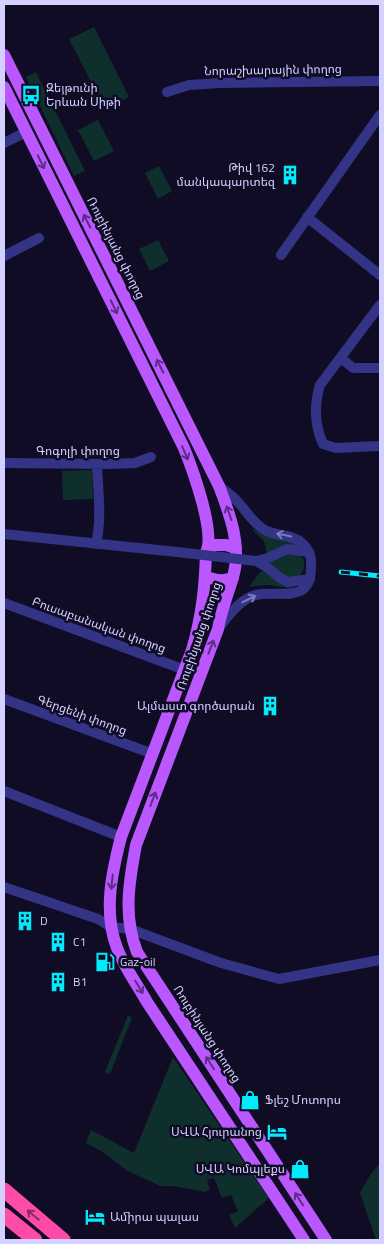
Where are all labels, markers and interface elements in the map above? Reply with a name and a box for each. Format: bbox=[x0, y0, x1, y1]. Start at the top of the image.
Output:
street label: Նորաշխարային փողոց bbox=[204, 59, 342, 80]
place label: Զեյթունի Երևան Սիթի bbox=[46, 78, 121, 111]
bus stop icon: Զեյթունի Երևան Սիթի bbox=[20, 84, 42, 106]
one-way arrow bbox=[37, 154, 46, 169]
place label: Թիվ 162 մանկապարտեզ bbox=[177, 158, 276, 191]
building icon: Թիվ 162 մանկապարտեզ bbox=[279, 164, 301, 186]
street label: Ռուբինյանց փողոց bbox=[82, 193, 151, 302]
one-way arrow bbox=[82, 214, 91, 229]
one-way arrow bbox=[109, 299, 119, 314]
one-way arrow bbox=[155, 359, 165, 374]
street label: Գոգոլի փողոց bbox=[36, 441, 120, 460]
one-way arrow bbox=[181, 445, 191, 460]
one-way arrow bbox=[224, 506, 233, 522]
one-way arrow bbox=[276, 530, 292, 540]
street label: Ռուբինյանց փողոց bbox=[171, 579, 226, 692]
street label: Բուսաբանական փողոց bbox=[29, 591, 169, 658]
one-way arrow bbox=[242, 594, 257, 604]
one-way arrow bbox=[207, 640, 216, 656]
street label: Գերցենի փողոց bbox=[35, 689, 130, 740]
building icon: Ալմաստ գործարան bbox=[259, 695, 281, 717]
place label: Ալմաստ գործարան bbox=[137, 696, 255, 715]
one-way arrow bbox=[149, 792, 158, 807]
one-way arrow bbox=[107, 873, 117, 889]
building icon: D bbox=[14, 910, 36, 932]
place label: D bbox=[40, 911, 48, 930]
building icon: C1 bbox=[47, 931, 69, 953]
place label: C1 bbox=[73, 932, 86, 951]
fuel station icon: Gaz-oil bbox=[94, 951, 116, 973]
place label: Gaz-oil bbox=[120, 952, 155, 971]
building icon: B1 bbox=[47, 971, 69, 993]
place label: B1 bbox=[73, 972, 87, 991]
one-way arrow bbox=[134, 980, 144, 994]
street label: Ռուբինյանց փողոց bbox=[169, 981, 246, 1086]
one-way arrow bbox=[205, 1057, 215, 1071]
shop icon: Ֆլեշ Մոտորս bbox=[239, 1089, 261, 1111]
place label: Ֆլեշ Մոտորս bbox=[265, 1090, 341, 1109]
hotel icon: ՍՎԱ Հյուրանոց bbox=[266, 1121, 288, 1143]
place label: ՍՎԱ Հյուրանոց bbox=[171, 1122, 262, 1141]
shop icon: ՍՎԱ Կոմպլեքս bbox=[289, 1158, 311, 1180]
place label: ՍՎԱ Կոմպլեքս bbox=[196, 1159, 285, 1178]
one-way arrow bbox=[294, 1193, 304, 1207]
hotel icon: Ամիրա պալաս bbox=[84, 1206, 106, 1228]
place label: Ամիրա պալաս bbox=[110, 1207, 199, 1226]
one-way arrow bbox=[27, 1209, 40, 1221]

